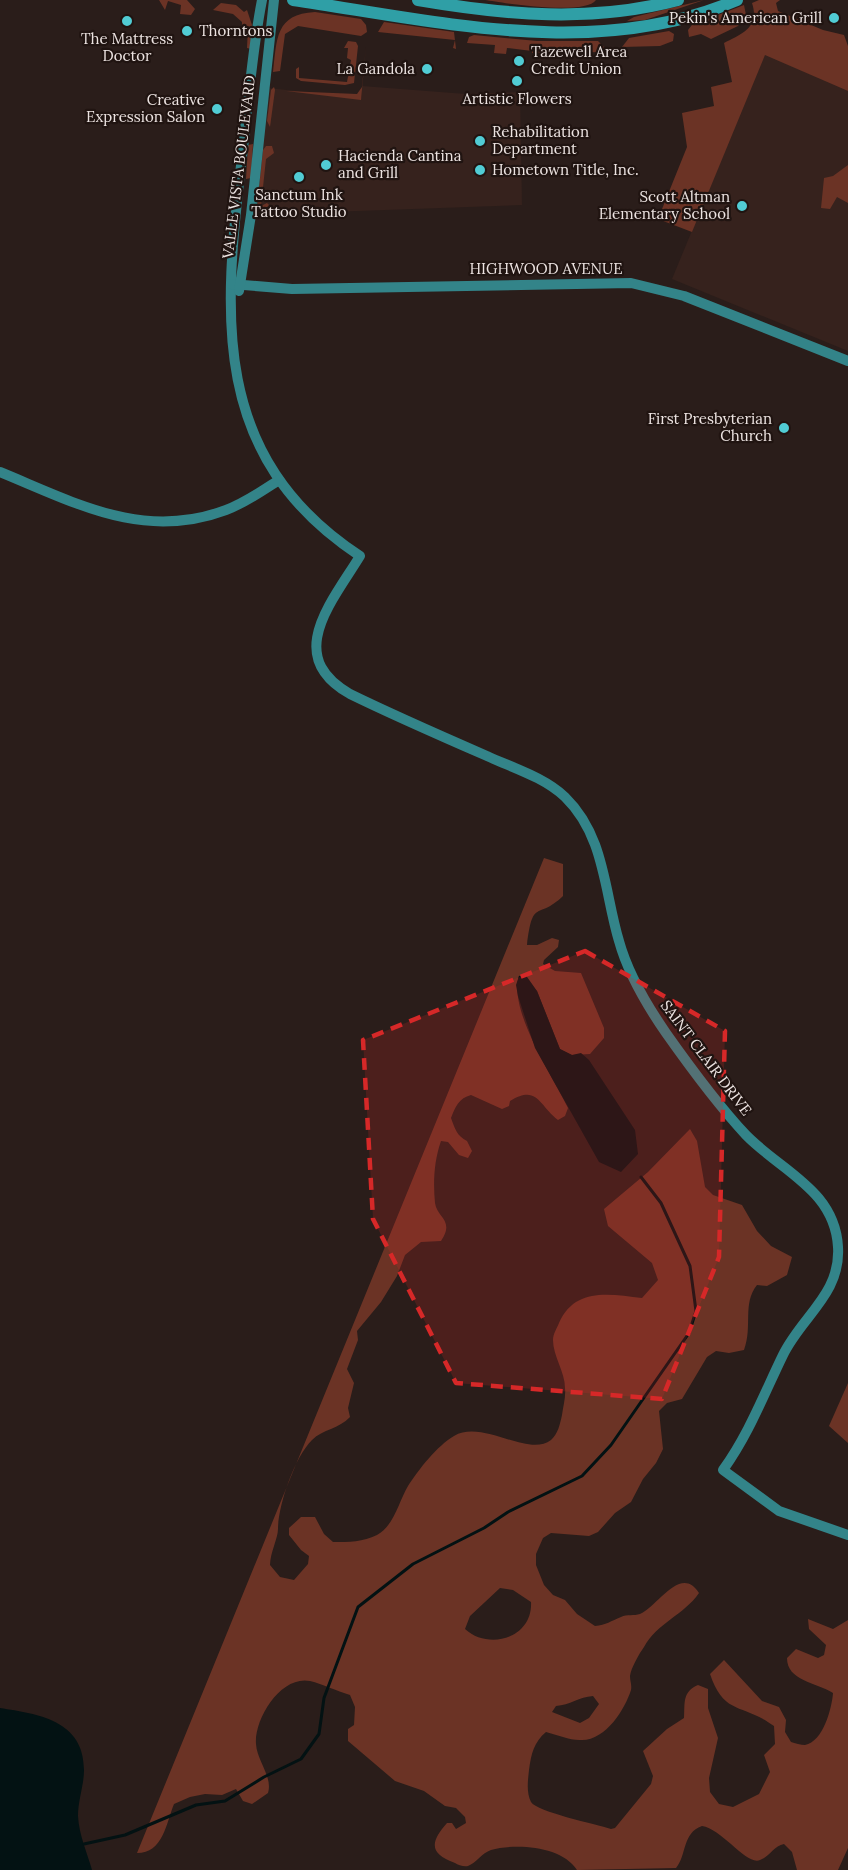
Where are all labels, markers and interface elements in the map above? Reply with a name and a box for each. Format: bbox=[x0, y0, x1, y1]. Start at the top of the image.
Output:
place label: Pekin's American Grill bbox=[669, 8, 822, 27]
marker: Pekin's American Grill bbox=[827, 11, 841, 25]
marker: The Mattress Doctor bbox=[120, 14, 134, 28]
place label: Thorntons bbox=[199, 21, 273, 40]
marker: Thorntons bbox=[180, 24, 194, 38]
place label: The Mattress Doctor bbox=[81, 29, 173, 65]
place label: Tazewell Area Credit Union bbox=[531, 42, 628, 78]
marker: Tazewell Area Credit Union bbox=[512, 54, 526, 68]
place label: La Gandola bbox=[336, 59, 415, 78]
marker: La Gandola bbox=[420, 62, 434, 76]
street label: VALLE VISTA BOULEVARD bbox=[218, 74, 259, 261]
marker: Artistic Flowers bbox=[510, 74, 524, 88]
place label: Artistic Flowers bbox=[461, 89, 572, 108]
place label: Creative Expression Salon bbox=[86, 90, 205, 126]
marker: Creative Expression Salon bbox=[210, 102, 224, 116]
place label: Rehabilitation Department bbox=[492, 122, 589, 158]
marker: Rehabilitation Department bbox=[473, 134, 487, 148]
place label: Hacienda Cantina and Grill bbox=[338, 146, 462, 182]
marker: Hacienda Cantina and Grill bbox=[319, 158, 333, 172]
place label: Hometown Title, Inc. bbox=[492, 160, 639, 179]
marker: Hometown Title, Inc. bbox=[473, 163, 487, 177]
marker: Sanctum Ink Tattoo Studio bbox=[292, 170, 306, 184]
place label: Sanctum Ink Tattoo Studio bbox=[251, 185, 347, 221]
place label: Scott Altman Elementary School bbox=[599, 187, 730, 223]
marker: Scott Altman Elementary School bbox=[735, 199, 749, 213]
street label: HIGHWOOD AVENUE bbox=[469, 259, 623, 278]
place label: First Presbyterian Church bbox=[648, 409, 772, 445]
marker: First Presbyterian Church bbox=[777, 421, 791, 435]
street label: SAINT CLAIR DRIVE bbox=[657, 996, 756, 1119]

